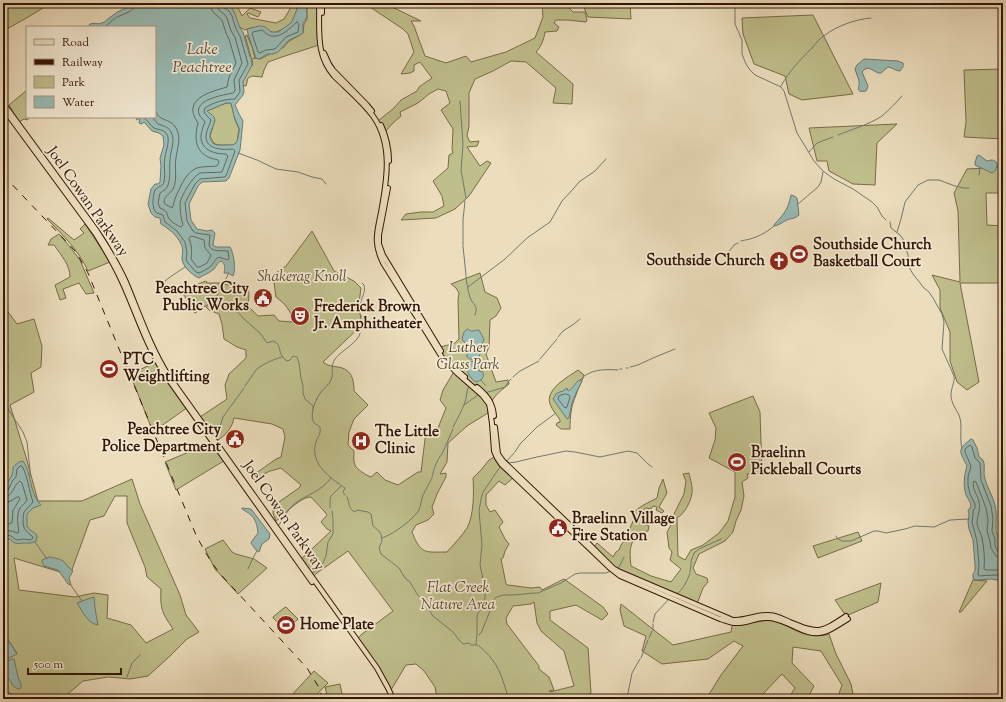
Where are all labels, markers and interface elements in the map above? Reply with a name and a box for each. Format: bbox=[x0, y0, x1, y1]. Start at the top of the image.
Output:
legend bbox=[26, 26, 156, 118]
text: Road bbox=[62, 34, 89, 52]
water label: Lake Peachtree bbox=[172, 39, 232, 80]
text: Railway bbox=[62, 54, 103, 72]
text: Park bbox=[62, 74, 85, 92]
text: Water bbox=[62, 94, 95, 112]
street label: Joel Cowan Parkway bbox=[40, 142, 133, 262]
place label: Southside Church Basketball Court bbox=[813, 235, 932, 273]
sports icon: Southside Church Basketball Court bbox=[788, 243, 810, 265]
church icon: Southside Church bbox=[768, 250, 790, 272]
place label: Southside Church bbox=[646, 251, 765, 272]
park label: Shakerag Knoll bbox=[257, 267, 347, 288]
place label: Peachtree City Public Works bbox=[156, 279, 250, 317]
public building icon: Peachtree City Public Works bbox=[252, 287, 274, 309]
place label: Frederick Brown Jr. Amphitheater bbox=[313, 297, 422, 335]
theatre icon: Frederick Brown Jr. Amphitheater bbox=[289, 305, 311, 327]
park label: Luther Glass Park bbox=[437, 338, 500, 376]
place label: PTC Weightlifting bbox=[123, 350, 210, 388]
sports icon: PTC Weightlifting bbox=[98, 358, 120, 380]
place label: Peachtree City Police Department bbox=[102, 420, 222, 458]
place label: The Little Clinic bbox=[375, 422, 439, 460]
public building icon: Peachtree City Police Department bbox=[224, 428, 246, 450]
hospital icon: The Little Clinic bbox=[350, 430, 372, 452]
place label: Braelinn Pickleball Courts bbox=[751, 443, 861, 481]
sports icon: Braelinn Pickleball Courts bbox=[726, 451, 748, 473]
street label: Joel Cowan Parkway bbox=[236, 456, 329, 576]
place label: Braelinn Village Fire Station bbox=[572, 509, 675, 547]
public building icon: Braelinn Village Fire Station bbox=[547, 517, 569, 539]
park label: Flat Creek Nature Area bbox=[421, 578, 495, 616]
sports icon: Home Plate bbox=[275, 614, 297, 636]
place label: Home Plate bbox=[300, 615, 374, 636]
scale bar bbox=[28, 650, 121, 676]
text: 500 m bbox=[33, 656, 63, 674]

